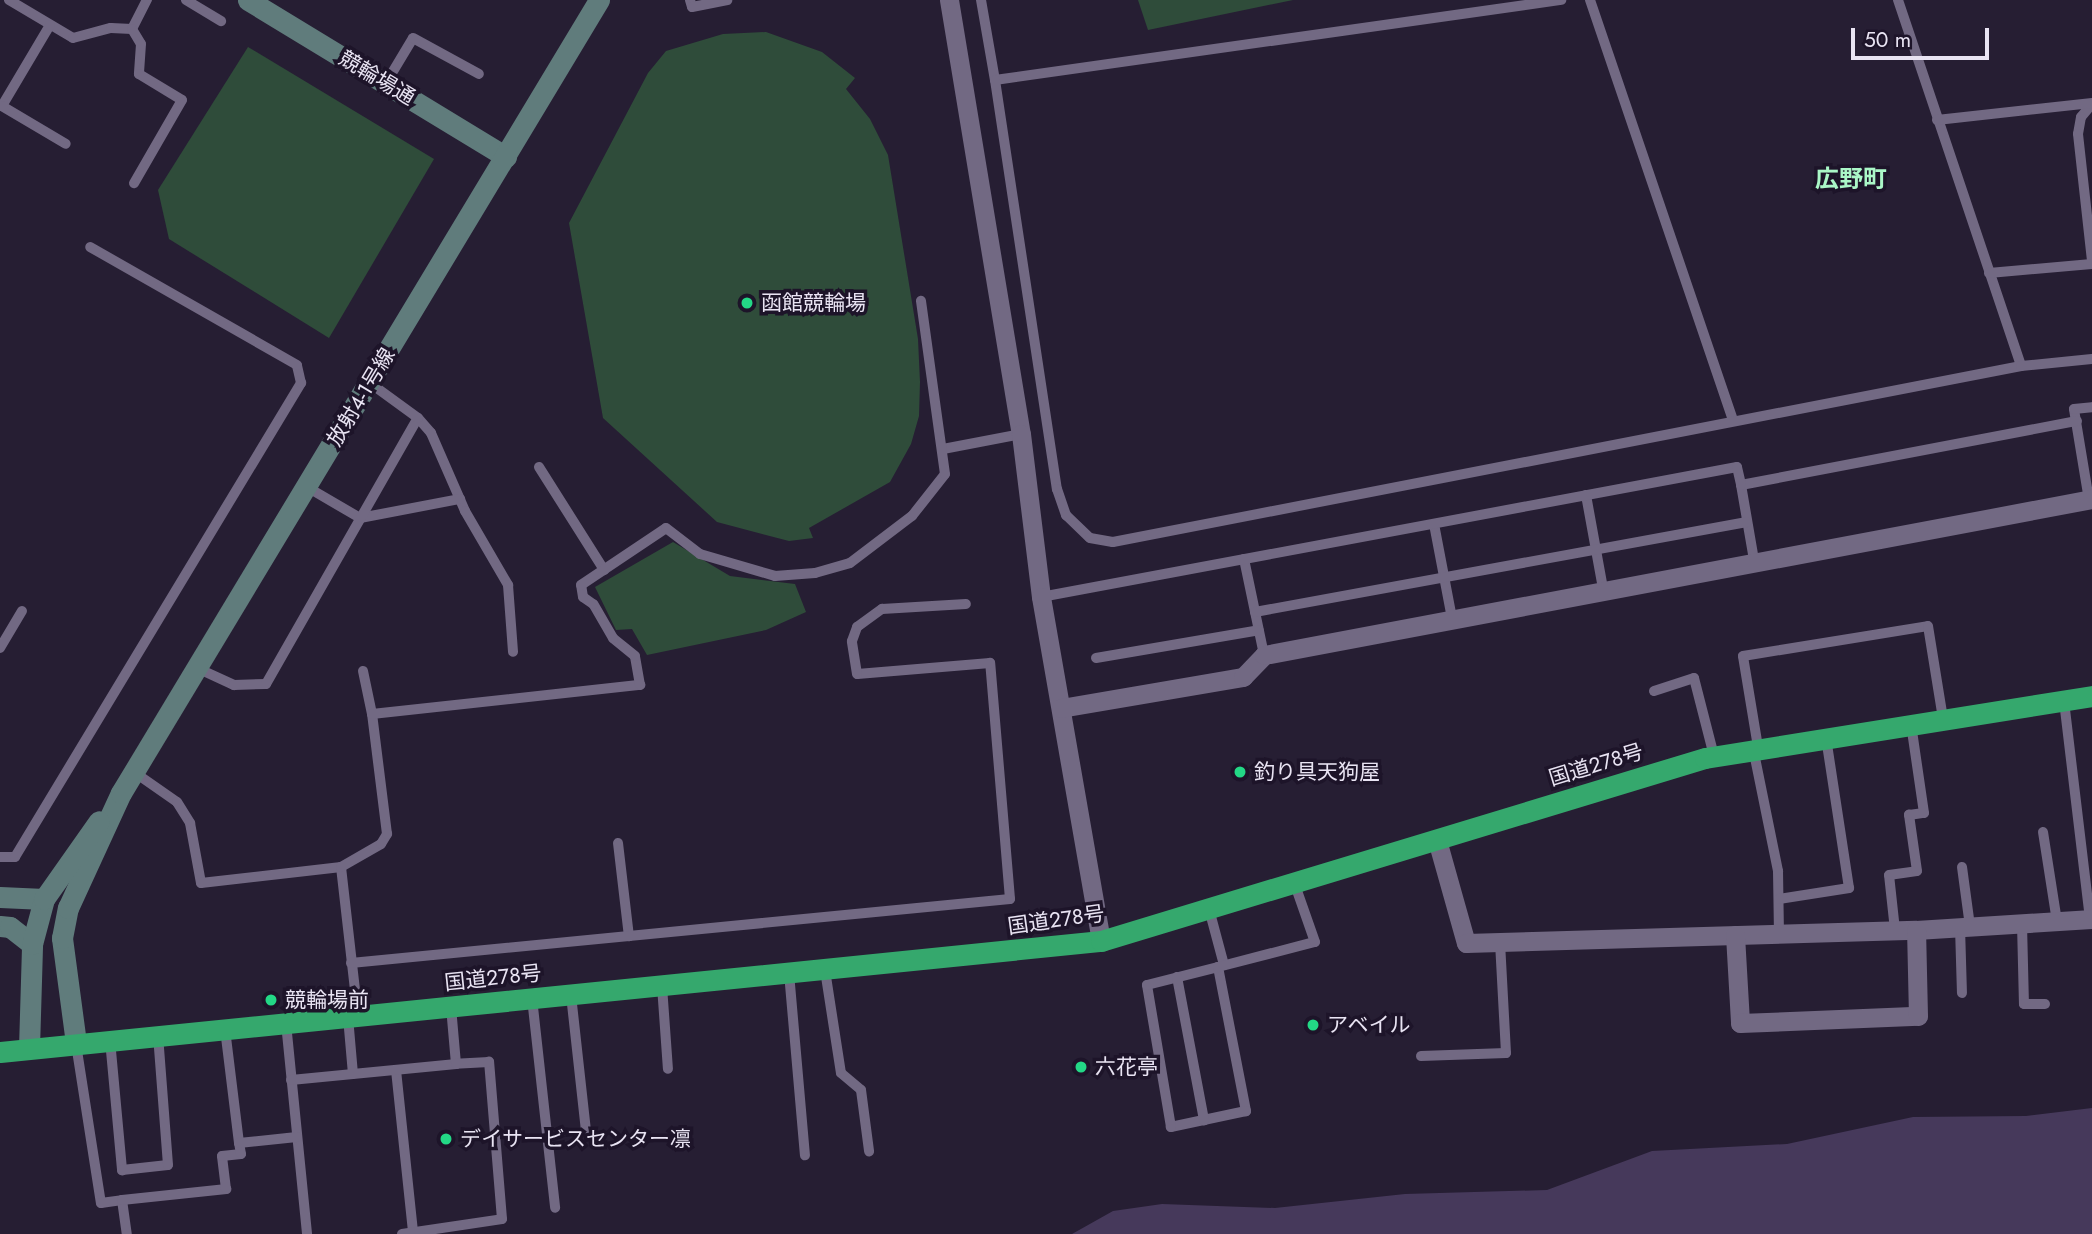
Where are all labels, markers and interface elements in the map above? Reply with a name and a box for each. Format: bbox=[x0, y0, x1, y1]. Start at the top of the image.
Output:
scale bar bbox=[1854, 14, 1992, 58]
text: 50 m bbox=[1864, 25, 1911, 55]
street label: 競輪場通 bbox=[335, 46, 419, 110]
district label: 広野町 bbox=[1815, 165, 1887, 193]
place label: 函館競輪場 bbox=[761, 290, 866, 316]
marker: 函館競輪場 bbox=[739, 295, 755, 311]
street label: 放射4-1号線 bbox=[322, 343, 400, 451]
street label: 国道278号 bbox=[1546, 739, 1646, 791]
place label: 釣り具天狗屋 bbox=[1254, 759, 1380, 785]
marker: 釣り具天狗屋 bbox=[1232, 764, 1248, 780]
street label: 国道278号 bbox=[1006, 901, 1106, 939]
street label: 国道278号 bbox=[443, 960, 543, 996]
place label: 競輪場前 bbox=[285, 987, 369, 1013]
marker: 競輪場前 bbox=[263, 992, 279, 1008]
place label: アベイル bbox=[1327, 1012, 1411, 1038]
marker: アベイル bbox=[1305, 1017, 1321, 1033]
place label: 六花亭 bbox=[1095, 1054, 1158, 1080]
marker: 六花亭 bbox=[1073, 1059, 1089, 1075]
place label: デイサービスセンター凛 bbox=[460, 1126, 691, 1152]
marker: デイサービスセンター凛 bbox=[438, 1131, 454, 1147]

